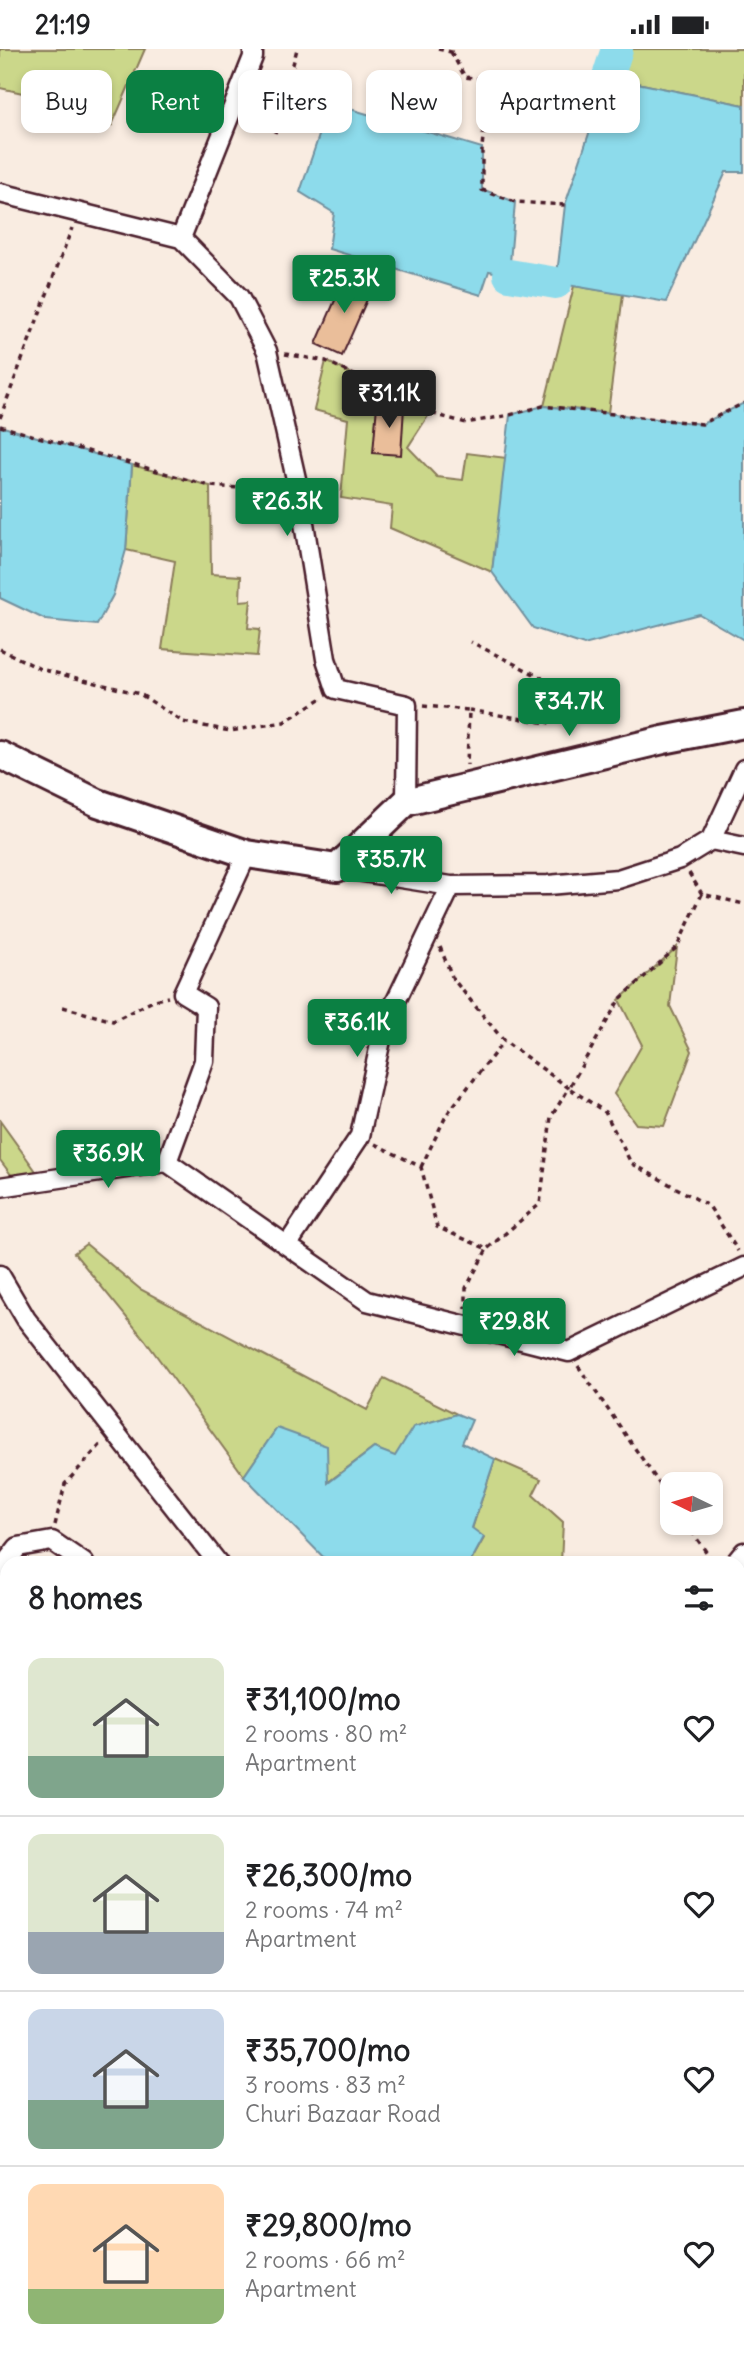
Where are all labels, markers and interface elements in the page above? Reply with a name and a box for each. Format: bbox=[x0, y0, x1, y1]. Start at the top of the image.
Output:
text: 21:19 bbox=[35, 8, 91, 41]
chip: Buy bbox=[21, 70, 112, 133]
chip: Rent bbox=[126, 70, 224, 133]
chip: Filters bbox=[238, 70, 352, 133]
chip: New bbox=[366, 70, 462, 133]
chip: Apartment bbox=[476, 70, 640, 133]
pin: ₹25.3K bbox=[287, 255, 401, 315]
text: ₹25.3K bbox=[308, 263, 380, 292]
pin: ₹31.1K bbox=[332, 371, 446, 430]
text: ₹31.1K bbox=[358, 378, 420, 407]
pin: ₹26.3K bbox=[230, 479, 344, 538]
text: ₹26.3K bbox=[251, 486, 323, 515]
pin: ₹34.7K bbox=[512, 679, 626, 738]
text: ₹34.7K bbox=[534, 686, 604, 715]
pin: ₹35.7K bbox=[334, 837, 448, 896]
text: ₹35.7K bbox=[356, 844, 426, 873]
pin: ₹36.1K bbox=[300, 999, 414, 1059]
text: ₹36.1K bbox=[324, 1007, 390, 1036]
pin: ₹36.9K bbox=[51, 1131, 165, 1190]
text: ₹36.9K bbox=[72, 1138, 144, 1167]
pin: ₹29.8K bbox=[457, 1299, 571, 1358]
text: ₹29.8K bbox=[479, 1306, 549, 1335]
north arrow bbox=[660, 1472, 723, 1535]
map controls bbox=[660, 1472, 723, 1535]
text: 8 homes bbox=[28, 1579, 143, 1617]
icon: filters bbox=[680, 1579, 718, 1617]
text: ₹31,100/mo bbox=[245, 1680, 401, 1718]
icon: home bbox=[84, 1686, 168, 1770]
icon: heart bbox=[680, 1709, 718, 1747]
text: 2 rooms · 80 m² bbox=[245, 1719, 407, 1748]
text: Apartment bbox=[245, 1748, 357, 1777]
text: ₹26,300/mo bbox=[245, 1856, 412, 1894]
icon: home bbox=[84, 1862, 168, 1946]
icon: heart bbox=[680, 1885, 718, 1923]
text: 2 rooms · 74 m² bbox=[245, 1895, 403, 1924]
text: Apartment bbox=[245, 1924, 357, 1953]
text: ₹35,700/mo bbox=[245, 2031, 410, 2069]
icon: home bbox=[84, 2037, 168, 2121]
icon: heart bbox=[680, 2060, 718, 2098]
text: 3 rooms · 83 m² bbox=[245, 2070, 406, 2099]
text: Churi Bazaar Road bbox=[245, 2099, 441, 2128]
text: ₹29,800/mo bbox=[245, 2206, 412, 2244]
icon: home bbox=[84, 2212, 168, 2296]
icon: heart bbox=[680, 2235, 718, 2273]
text: 2 rooms · 66 m² bbox=[245, 2245, 406, 2274]
text: Apartment bbox=[245, 2274, 357, 2303]

